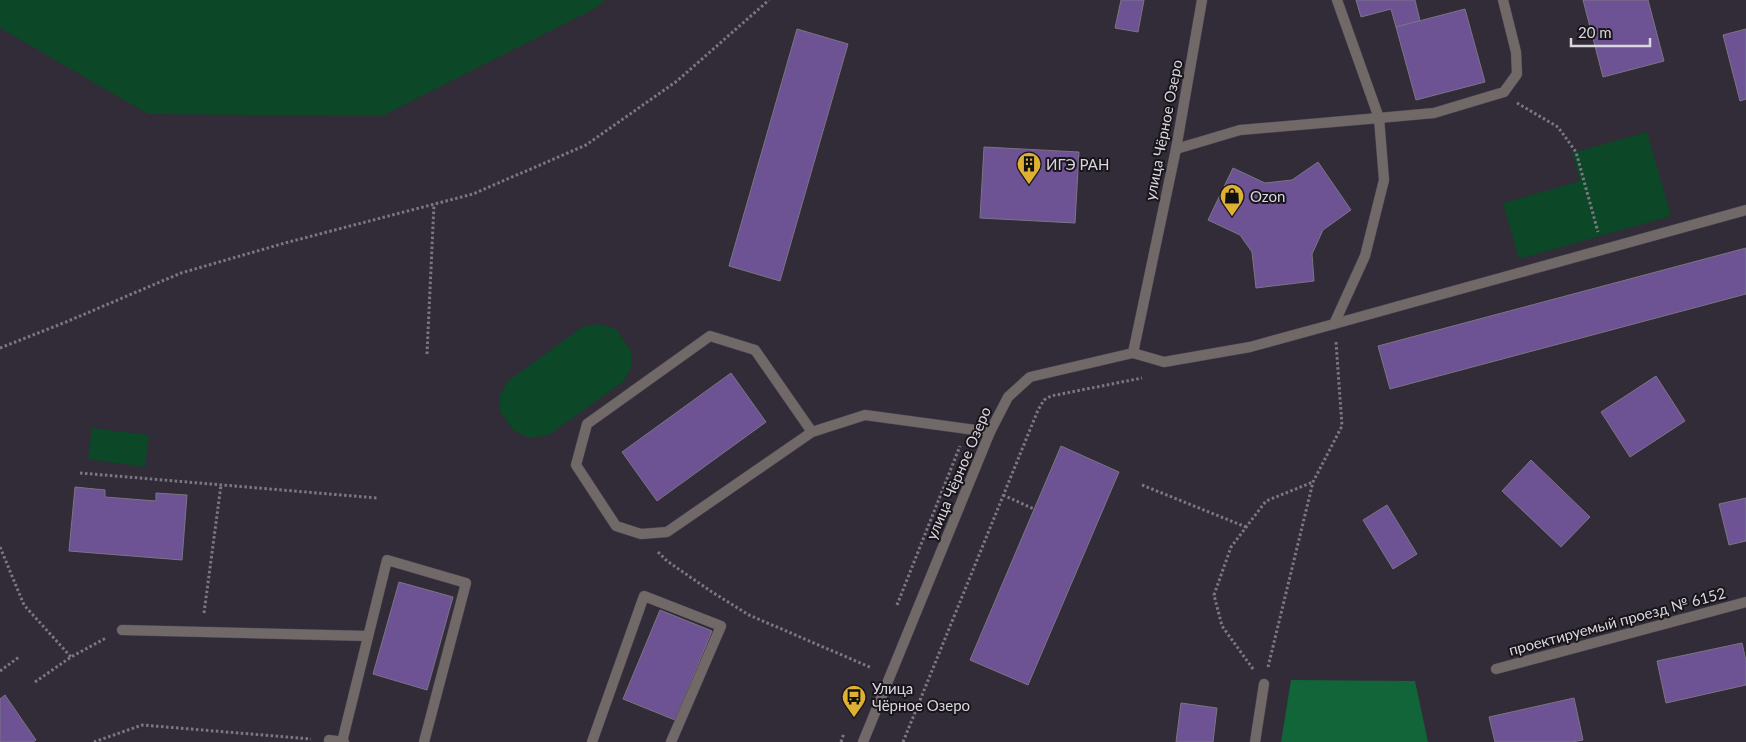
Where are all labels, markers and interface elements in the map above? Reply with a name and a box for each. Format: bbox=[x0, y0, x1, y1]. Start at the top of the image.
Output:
scale bar bbox=[1571, 15, 1650, 47]
text: 20 m bbox=[1578, 23, 1612, 41]
street label: улица Чёрное Озеро bbox=[1141, 58, 1185, 202]
building icon: ИГЭ РАН bbox=[1016, 151, 1042, 185]
place label: ИГЭ РАН bbox=[1046, 155, 1109, 173]
shop icon: Ozon bbox=[1219, 183, 1245, 217]
place label: Ozon bbox=[1250, 187, 1285, 205]
street label: улица Чёрное Озеро bbox=[922, 404, 994, 542]
street label: проектируемый проезд № 6152 bbox=[1507, 583, 1727, 659]
place label: Улица Чёрное Озеро bbox=[872, 679, 970, 714]
bus stop icon: Улица Чёрное Озеро bbox=[841, 684, 867, 718]

